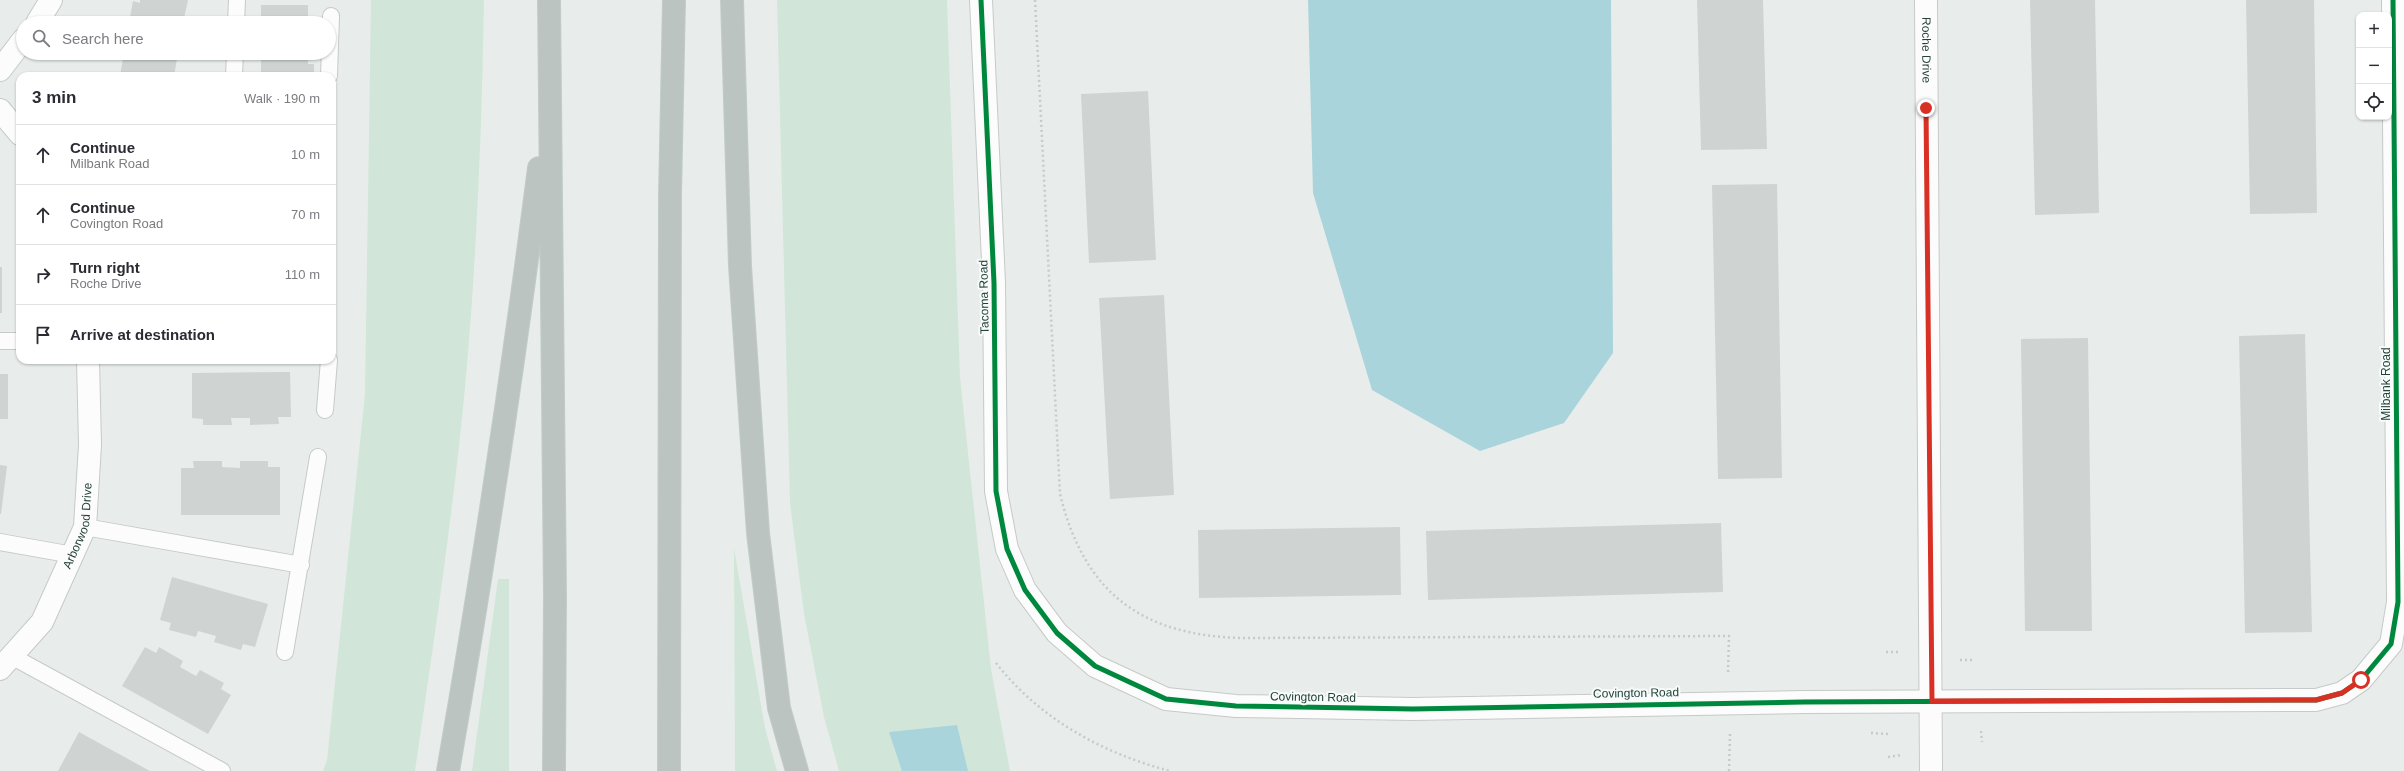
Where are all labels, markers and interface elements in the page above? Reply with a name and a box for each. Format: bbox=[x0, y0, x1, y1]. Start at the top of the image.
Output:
map controls bbox=[2356, 12, 2392, 120]
button: + bbox=[2356, 12, 2392, 48]
search box bbox=[16, 16, 336, 60]
street label: Roche Drive bbox=[1919, 17, 1934, 83]
icon: search bbox=[30, 27, 52, 49]
text: Search here bbox=[62, 30, 144, 47]
button: − bbox=[2356, 48, 2392, 84]
button: locate bbox=[2356, 84, 2392, 120]
text: 3 min bbox=[32, 88, 76, 107]
text: Walk · 190 m bbox=[244, 91, 320, 106]
route end bbox=[1917, 99, 1935, 117]
text: Continue bbox=[70, 139, 135, 156]
icon: ahead bbox=[32, 144, 54, 166]
text: 10 m bbox=[291, 147, 320, 162]
text: Milbank Road bbox=[70, 156, 150, 171]
text: Continue bbox=[70, 199, 135, 216]
icon: ahead bbox=[32, 204, 54, 226]
text: 70 m bbox=[291, 207, 320, 222]
text: Covington Road bbox=[70, 216, 163, 231]
text: Turn right bbox=[70, 259, 140, 276]
street label: Tacoma Road bbox=[976, 260, 992, 334]
icon: right bbox=[32, 264, 54, 286]
text: 110 m bbox=[285, 267, 320, 282]
text: Roche Drive bbox=[70, 276, 142, 291]
icon: arrive bbox=[32, 324, 54, 346]
text: Arrive at destination bbox=[70, 326, 215, 343]
street label: Milbank Road bbox=[2379, 347, 2393, 421]
street label: Arborwood Drive bbox=[60, 482, 95, 571]
route start bbox=[2352, 671, 2370, 689]
street label: Covington Road bbox=[1593, 685, 1679, 701]
street label: Covington Road bbox=[1270, 689, 1356, 705]

